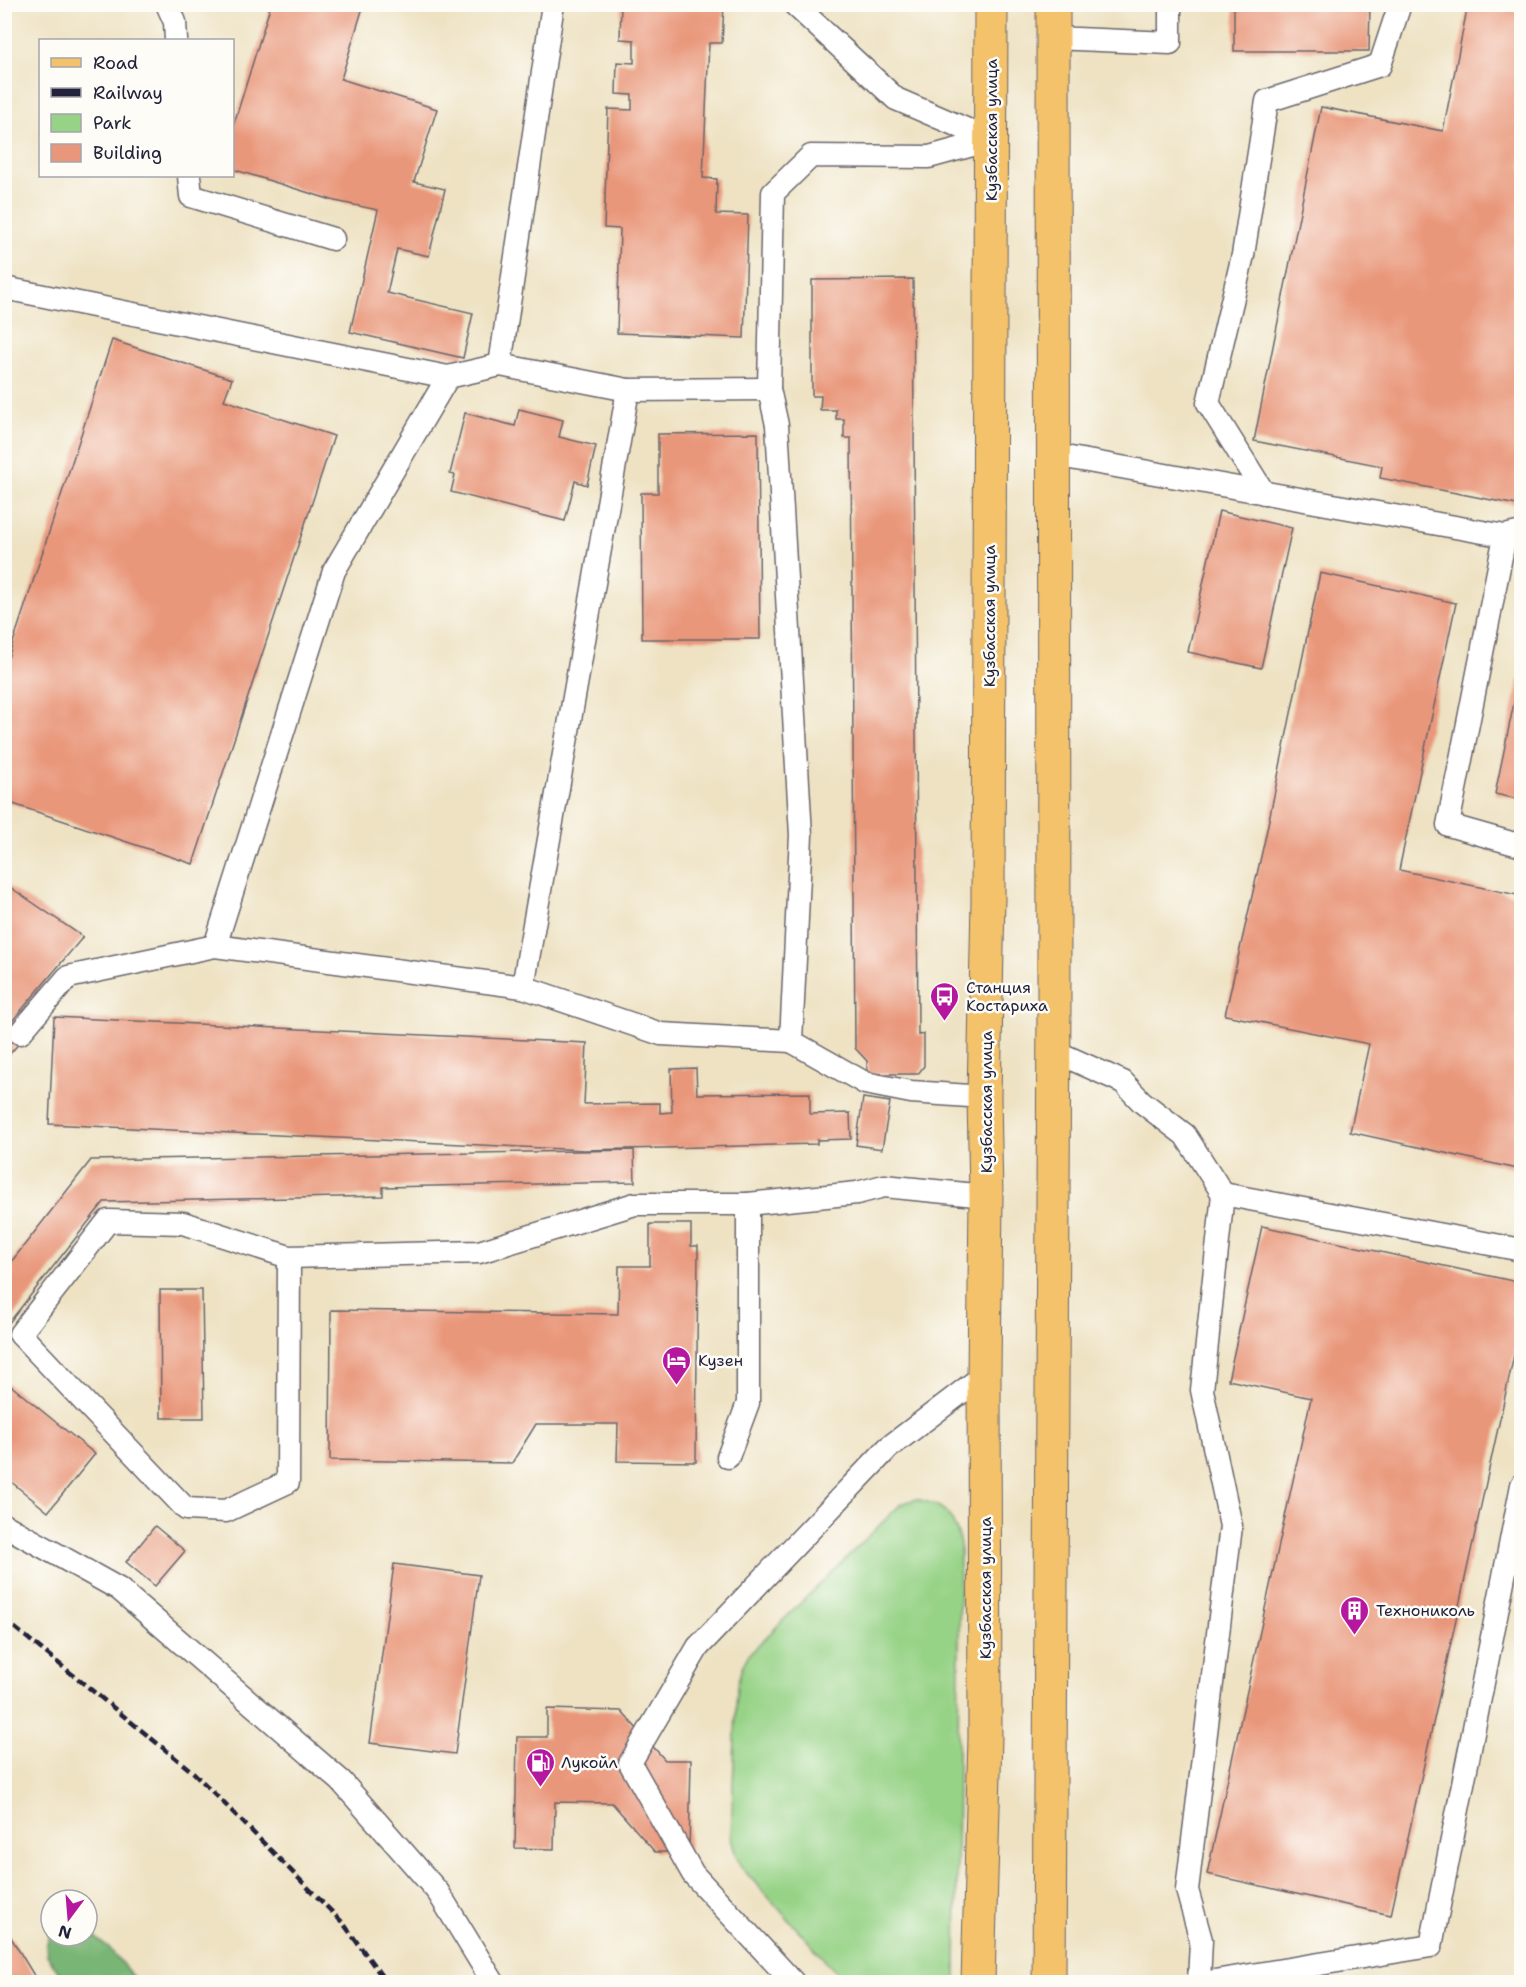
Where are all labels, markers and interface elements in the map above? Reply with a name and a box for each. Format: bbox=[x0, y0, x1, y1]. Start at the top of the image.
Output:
legend bbox=[39, 39, 234, 177]
text: Road bbox=[93, 51, 138, 75]
street label: Кузбасская улица bbox=[981, 59, 1002, 201]
text: Railway bbox=[93, 81, 163, 105]
text: Park bbox=[93, 111, 132, 135]
text: Building bbox=[93, 141, 162, 165]
street label: Кузбасская улица bbox=[979, 545, 1000, 687]
place label: Станция Костариха bbox=[966, 977, 1048, 1016]
bus stop icon: Станция Костариха bbox=[929, 980, 961, 1022]
street label: Кузбасская улица bbox=[976, 1031, 997, 1173]
hotel icon: Кузен bbox=[661, 1344, 693, 1386]
place label: Кузен bbox=[698, 1350, 743, 1371]
street label: Кузбасская улица bbox=[975, 1517, 996, 1659]
building icon: Технониколь bbox=[1339, 1594, 1371, 1636]
place label: Технониколь bbox=[1376, 1600, 1475, 1621]
fuel station icon: Лукойл bbox=[524, 1746, 556, 1788]
place label: Лукойл bbox=[561, 1752, 618, 1773]
north arrow bbox=[39, 1888, 99, 1948]
text: N bbox=[56, 1920, 74, 1944]

